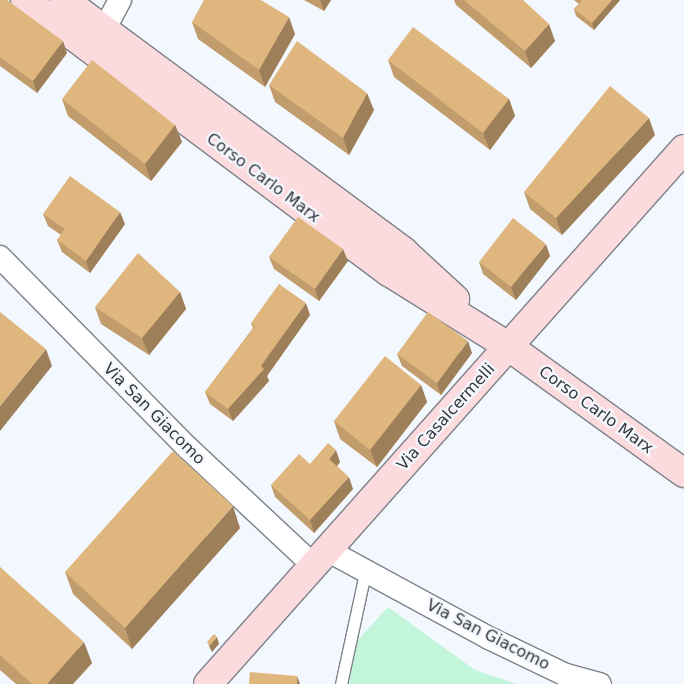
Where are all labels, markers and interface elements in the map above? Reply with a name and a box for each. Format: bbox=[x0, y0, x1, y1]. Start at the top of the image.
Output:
street label: Corso Carlo Marx bbox=[203, 129, 323, 227]
street label: Via San Giacomo bbox=[99, 359, 209, 469]
street label: Via Casalcermelli bbox=[393, 360, 499, 474]
street label: Corso Carlo Marx bbox=[535, 362, 657, 458]
street label: Via San Giacomo bbox=[423, 596, 553, 674]

